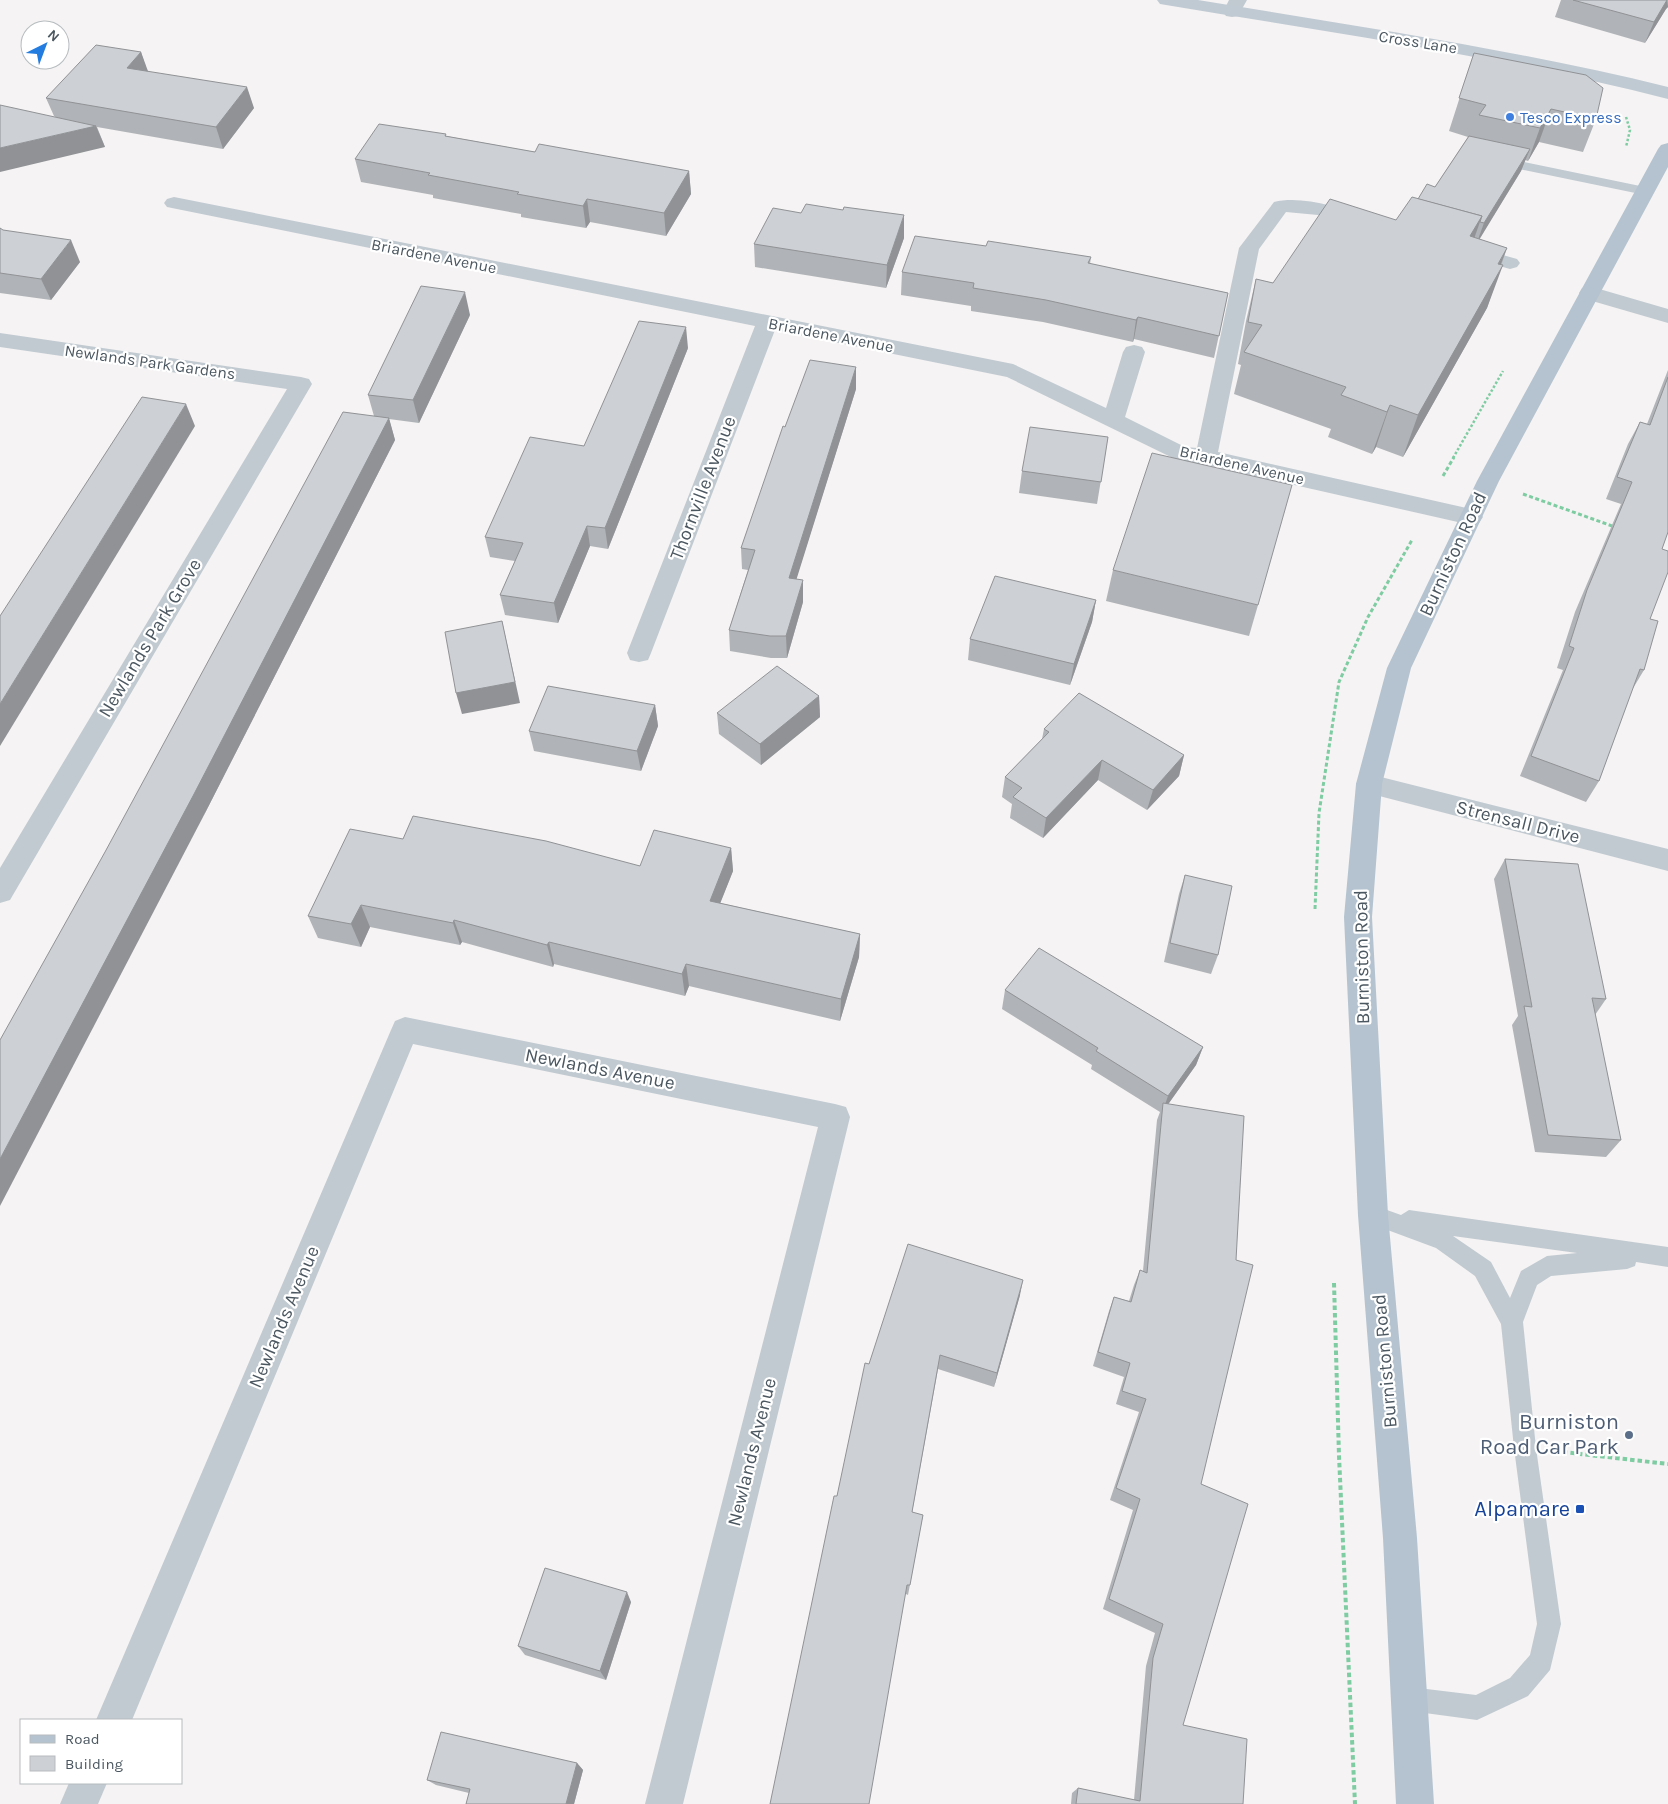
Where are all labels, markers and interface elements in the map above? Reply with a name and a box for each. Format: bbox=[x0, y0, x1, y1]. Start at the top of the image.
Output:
north arrow bbox=[20, 20, 70, 70]
text: N bbox=[44, 26, 63, 45]
street label: Cross Lane bbox=[1377, 26, 1459, 58]
place label: Tesco Express bbox=[1520, 108, 1622, 127]
marker: Tesco Express bbox=[1504, 111, 1516, 123]
street label: Briardene Avenue bbox=[370, 235, 498, 277]
street label: Briardene Avenue bbox=[767, 314, 895, 356]
street label: Newlands Park Gardens bbox=[63, 341, 237, 383]
street label: Thornville Avenue bbox=[665, 413, 741, 563]
street label: Briardene Avenue bbox=[1178, 441, 1306, 489]
street label: Burniston Road bbox=[1415, 488, 1491, 620]
street label: Newlands Park Grove bbox=[94, 555, 206, 721]
street label: Strensall Drive bbox=[1454, 796, 1582, 848]
street label: Burniston Road bbox=[1350, 890, 1374, 1024]
street label: Newlands Avenue bbox=[523, 1044, 677, 1094]
street label: Newlands Avenue bbox=[244, 1243, 324, 1391]
street label: Burniston Road bbox=[1368, 1293, 1402, 1429]
street label: Newlands Avenue bbox=[723, 1376, 781, 1528]
place label: Burniston Road Car Park bbox=[1480, 1409, 1619, 1460]
marker: Burniston Road Car Park bbox=[1623, 1429, 1635, 1441]
place label: Alpamare bbox=[1474, 1496, 1570, 1522]
marker: Alpamare bbox=[1574, 1503, 1586, 1515]
legend bbox=[20, 1719, 182, 1784]
text: Road bbox=[65, 1730, 100, 1748]
text: Building bbox=[65, 1755, 123, 1773]

